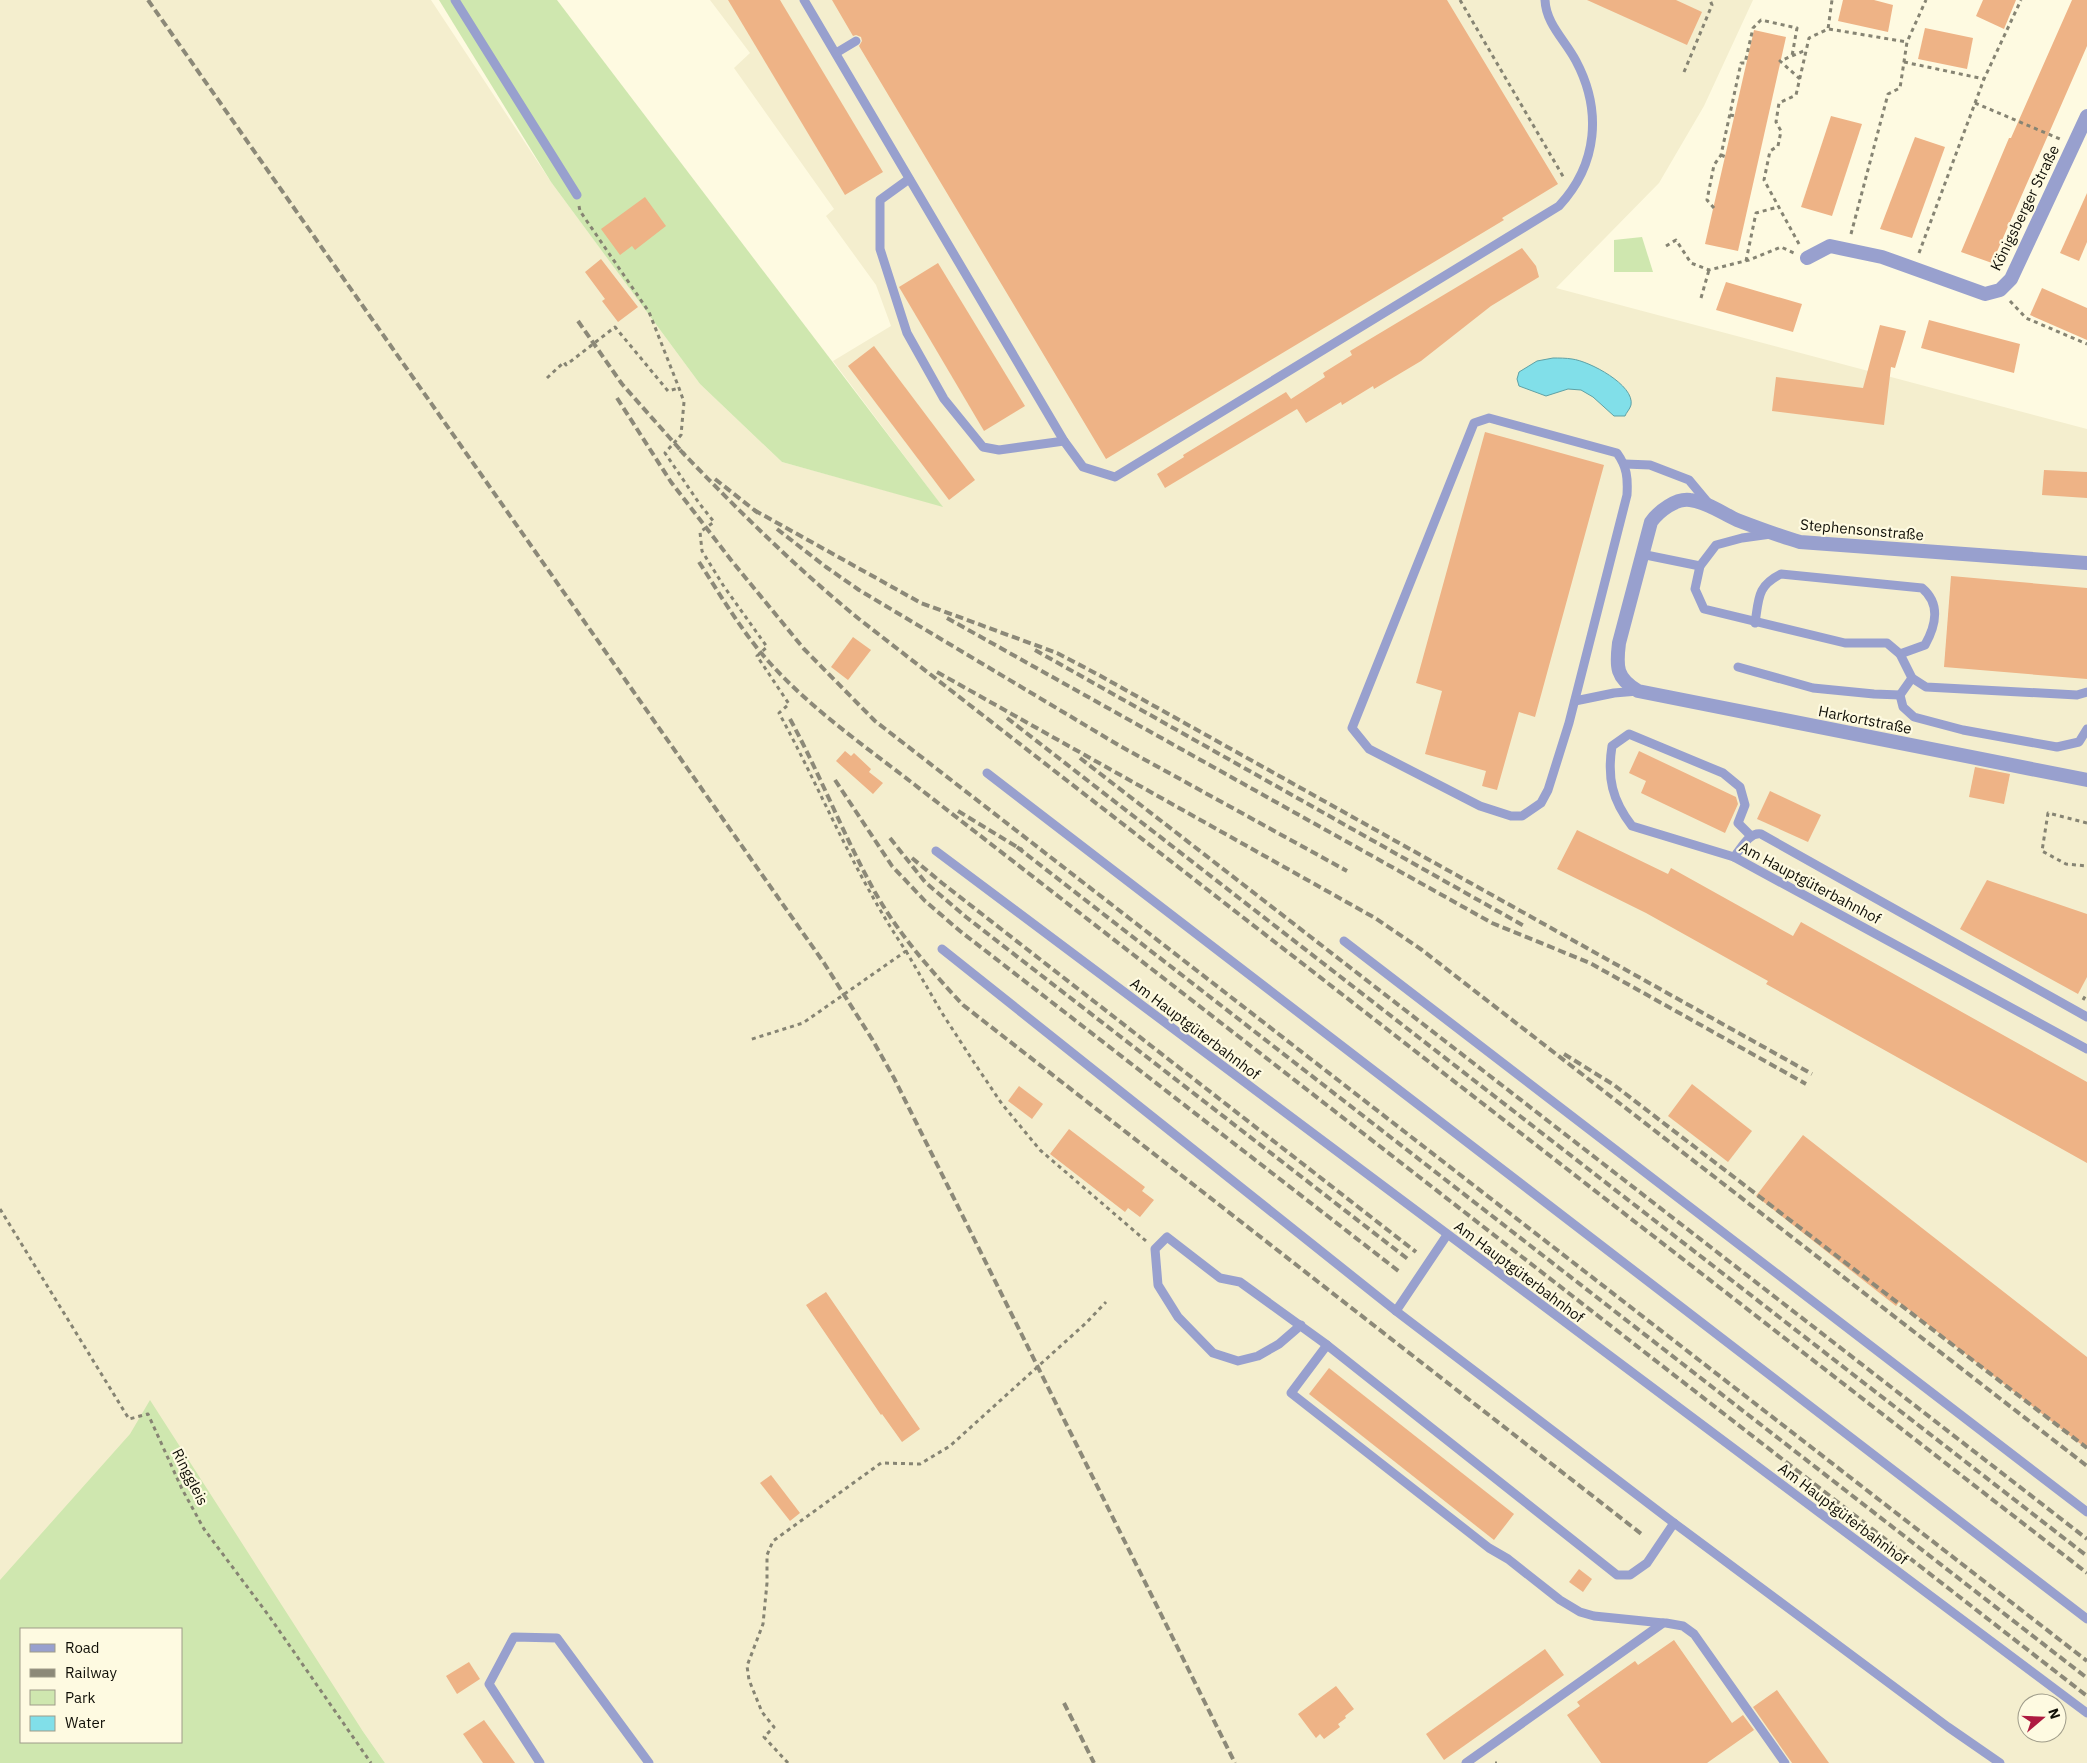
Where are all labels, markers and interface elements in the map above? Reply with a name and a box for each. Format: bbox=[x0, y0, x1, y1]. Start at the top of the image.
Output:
street label: Königsberger Straße bbox=[1986, 142, 2063, 274]
street label: Stephensonstraße bbox=[1799, 515, 1925, 544]
street label: Harkortstraße bbox=[1817, 701, 1913, 738]
street label: Am Hauptgüterbahnhof bbox=[1736, 837, 1885, 928]
street label: Am Hauptgüterbahnhof bbox=[1127, 974, 1264, 1084]
street label: Am Hauptgüterbahnhof bbox=[1451, 1217, 1588, 1327]
street label: Ringgleis bbox=[168, 1445, 213, 1508]
street label: Am Hauptgüterbahnhof bbox=[1775, 1459, 1912, 1569]
legend bbox=[20, 1628, 182, 1743]
text: Road bbox=[65, 1638, 100, 1657]
text: Railway bbox=[65, 1663, 118, 1682]
text: Park bbox=[65, 1688, 95, 1707]
north arrow bbox=[2017, 1693, 2067, 1743]
text: N bbox=[2044, 1706, 2064, 1721]
text: Water bbox=[65, 1713, 106, 1732]

